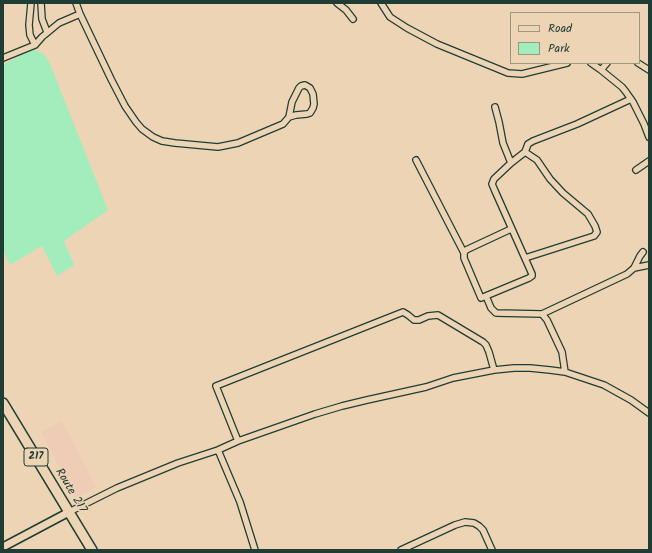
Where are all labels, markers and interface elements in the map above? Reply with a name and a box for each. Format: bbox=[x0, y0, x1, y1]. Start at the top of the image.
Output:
legend bbox=[510, 12, 640, 64]
text: Road bbox=[548, 19, 572, 38]
text: Park bbox=[548, 39, 570, 58]
road number: 217 bbox=[24, 448, 48, 466]
street label: Route 217 bbox=[51, 466, 89, 516]

